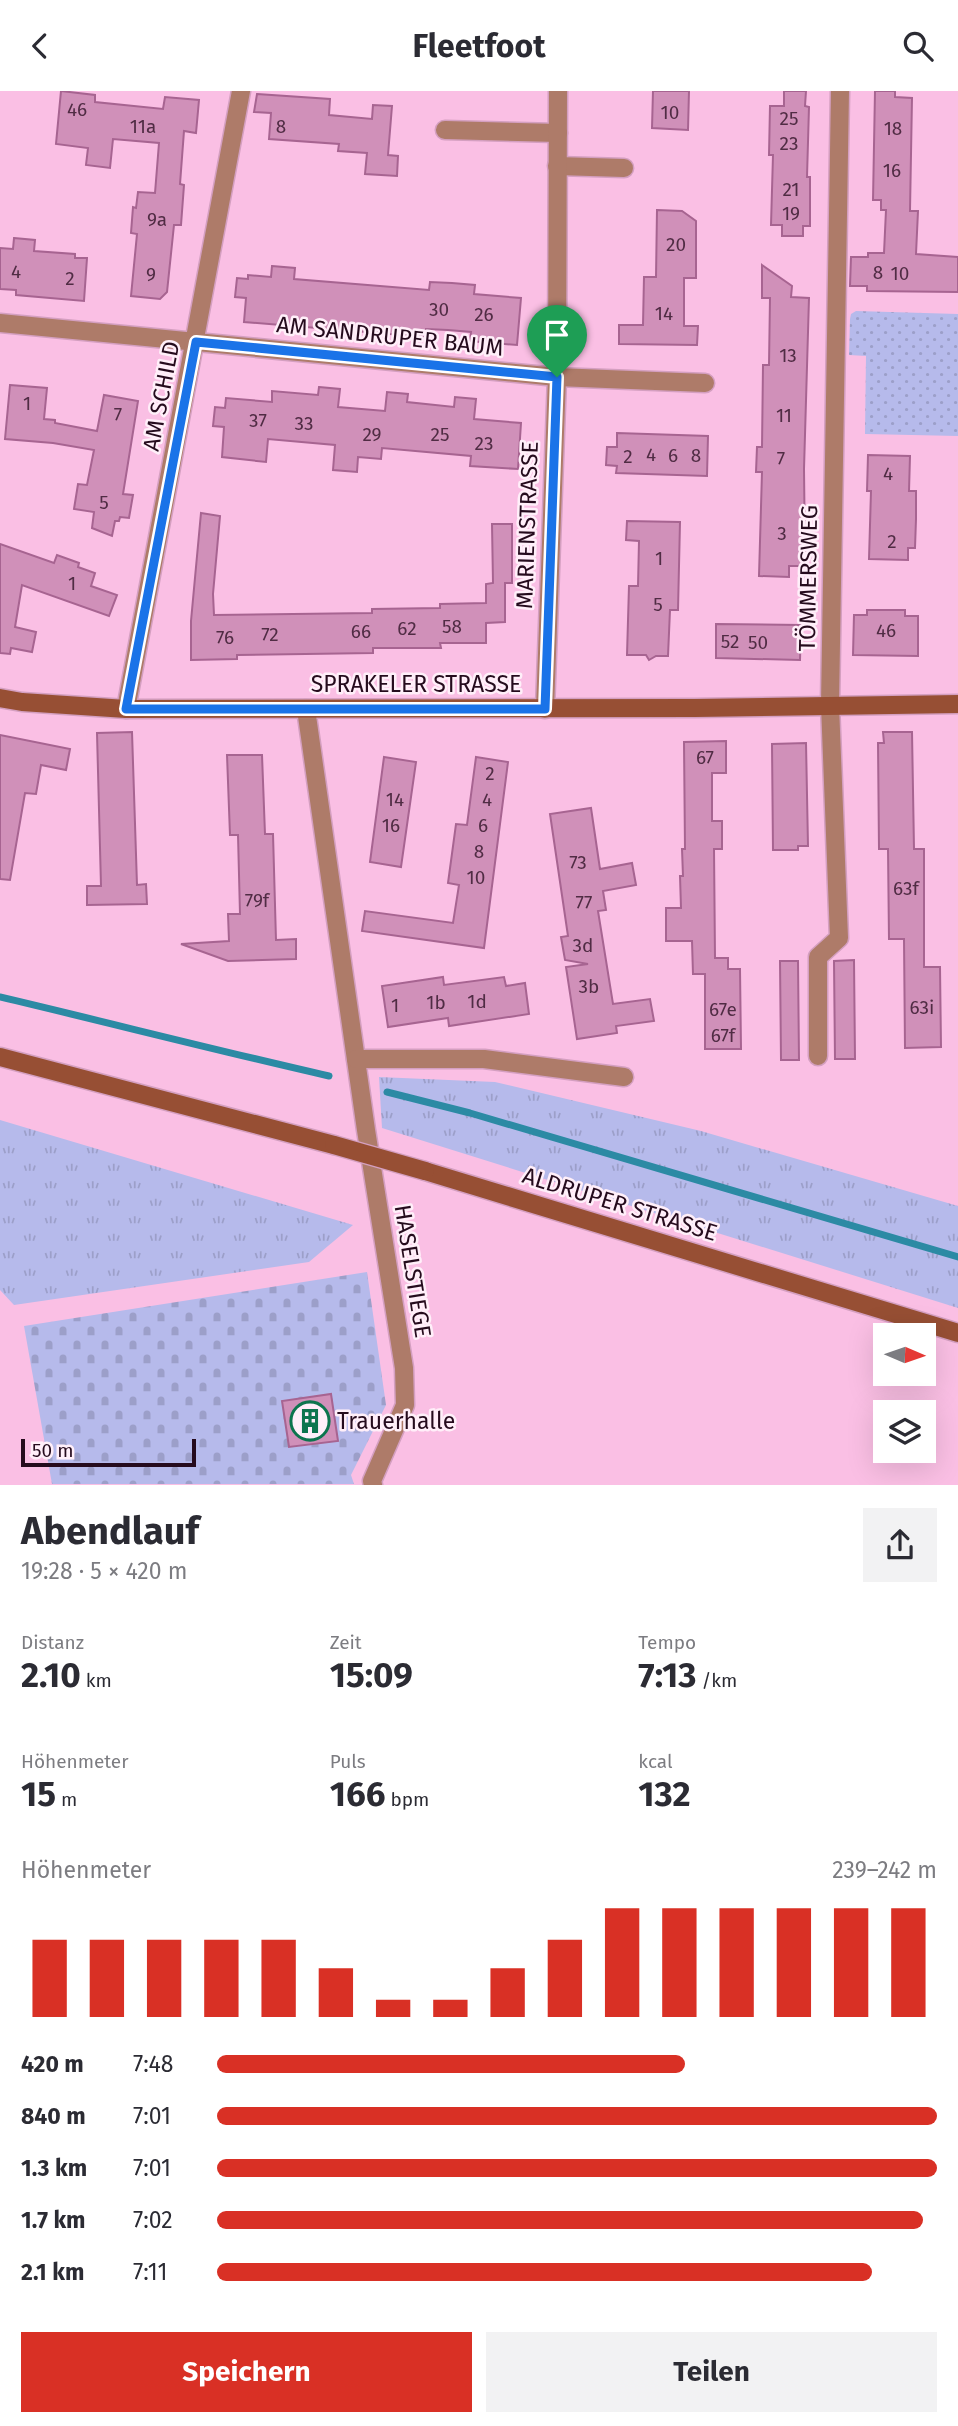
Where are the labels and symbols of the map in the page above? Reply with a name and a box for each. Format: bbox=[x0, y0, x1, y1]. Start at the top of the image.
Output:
house number: 46 bbox=[67, 98, 87, 121]
house number: 10 bbox=[661, 101, 679, 124]
house number: 25 bbox=[780, 107, 798, 130]
house number: 11a bbox=[130, 115, 156, 138]
house number: 8 bbox=[276, 115, 286, 138]
house number: 18 bbox=[884, 117, 902, 140]
house number: 23 bbox=[780, 132, 798, 155]
house number: 16 bbox=[883, 159, 901, 182]
house number: 21 bbox=[782, 178, 800, 201]
house number: 19 bbox=[782, 202, 800, 225]
house number: 9a bbox=[147, 208, 167, 231]
house number: 20 bbox=[666, 233, 686, 256]
house number: 4 bbox=[11, 260, 21, 283]
house number: 8 bbox=[873, 261, 883, 284]
house number: 10 bbox=[891, 262, 909, 285]
house number: 9 bbox=[146, 263, 156, 286]
house number: 2 bbox=[65, 267, 75, 290]
house number: 30 bbox=[429, 298, 449, 321]
house number: 14 bbox=[655, 302, 673, 325]
house number: 26 bbox=[474, 303, 494, 326]
pin bbox=[527, 305, 587, 377]
street label: AM SANDRUPER BAUM bbox=[275, 310, 505, 362]
street label: AM SCHILD bbox=[137, 339, 185, 453]
house number: 13 bbox=[779, 344, 797, 367]
house number: 1 bbox=[23, 392, 31, 415]
house number: 7 bbox=[114, 403, 122, 426]
house number: 11 bbox=[776, 404, 792, 427]
house number: 37 bbox=[249, 409, 267, 432]
house number: 33 bbox=[295, 412, 313, 435]
house number: 29 bbox=[362, 423, 382, 446]
house number: 25 bbox=[431, 423, 449, 446]
house number: 23 bbox=[475, 432, 493, 455]
street label: MARIENSTRASSE bbox=[510, 441, 544, 609]
house number: 4 bbox=[646, 443, 656, 466]
house number: 6 bbox=[668, 444, 678, 467]
house number: 8 bbox=[691, 444, 701, 467]
house number: 2 bbox=[623, 445, 633, 468]
house number: 7 bbox=[777, 447, 785, 470]
house number: 4 bbox=[883, 462, 893, 485]
house number: 5 bbox=[99, 491, 109, 514]
street label: TÖMMERSWEG bbox=[793, 504, 823, 652]
house number: 3 bbox=[777, 522, 787, 545]
house number: 2 bbox=[887, 530, 897, 553]
house number: 1 bbox=[655, 547, 663, 570]
house number: 1 bbox=[68, 572, 76, 595]
house number: 5 bbox=[653, 593, 663, 616]
house number: 58 bbox=[442, 615, 462, 638]
house number: 62 bbox=[397, 617, 417, 640]
house number: 46 bbox=[876, 619, 896, 642]
house number: 66 bbox=[351, 620, 371, 643]
house number: 72 bbox=[261, 623, 279, 646]
house number: 76 bbox=[216, 626, 234, 649]
house number: 52 bbox=[721, 630, 739, 653]
house number: 50 bbox=[748, 631, 768, 654]
street label: SPRAKELER STRASSE bbox=[311, 670, 521, 698]
house number: 67 bbox=[696, 746, 714, 769]
house number: 2 bbox=[485, 762, 495, 785]
house number: 14 bbox=[386, 788, 404, 811]
house number: 4 bbox=[482, 788, 492, 811]
house number: 16 bbox=[382, 814, 400, 837]
house number: 6 bbox=[478, 814, 488, 837]
house number: 8 bbox=[474, 840, 484, 863]
house number: 73 bbox=[569, 851, 587, 874]
house number: 10 bbox=[467, 866, 485, 889]
house number: 63f bbox=[893, 877, 921, 900]
house number: 79f bbox=[245, 889, 271, 912]
house number: 77 bbox=[576, 891, 592, 914]
house number: 3d bbox=[573, 934, 593, 957]
house number: 3b bbox=[579, 975, 599, 998]
house number: 1d bbox=[467, 990, 487, 1013]
house number: 1b bbox=[426, 991, 446, 1014]
house number: 1 bbox=[391, 994, 399, 1017]
house number: 63i bbox=[910, 996, 934, 1019]
house number: 67e bbox=[709, 998, 737, 1021]
house number: 67f bbox=[711, 1024, 737, 1047]
street label: ALDRUPER STRASSE bbox=[519, 1161, 721, 1247]
street label: HASELSTIEGE bbox=[389, 1202, 437, 1340]
north arrow bbox=[873, 1323, 936, 1386]
building icon: Trauerhalle bbox=[289, 1400, 331, 1442]
place label: Trauerhalle bbox=[337, 1407, 455, 1435]
scale bar bbox=[21, 1435, 196, 1467]

